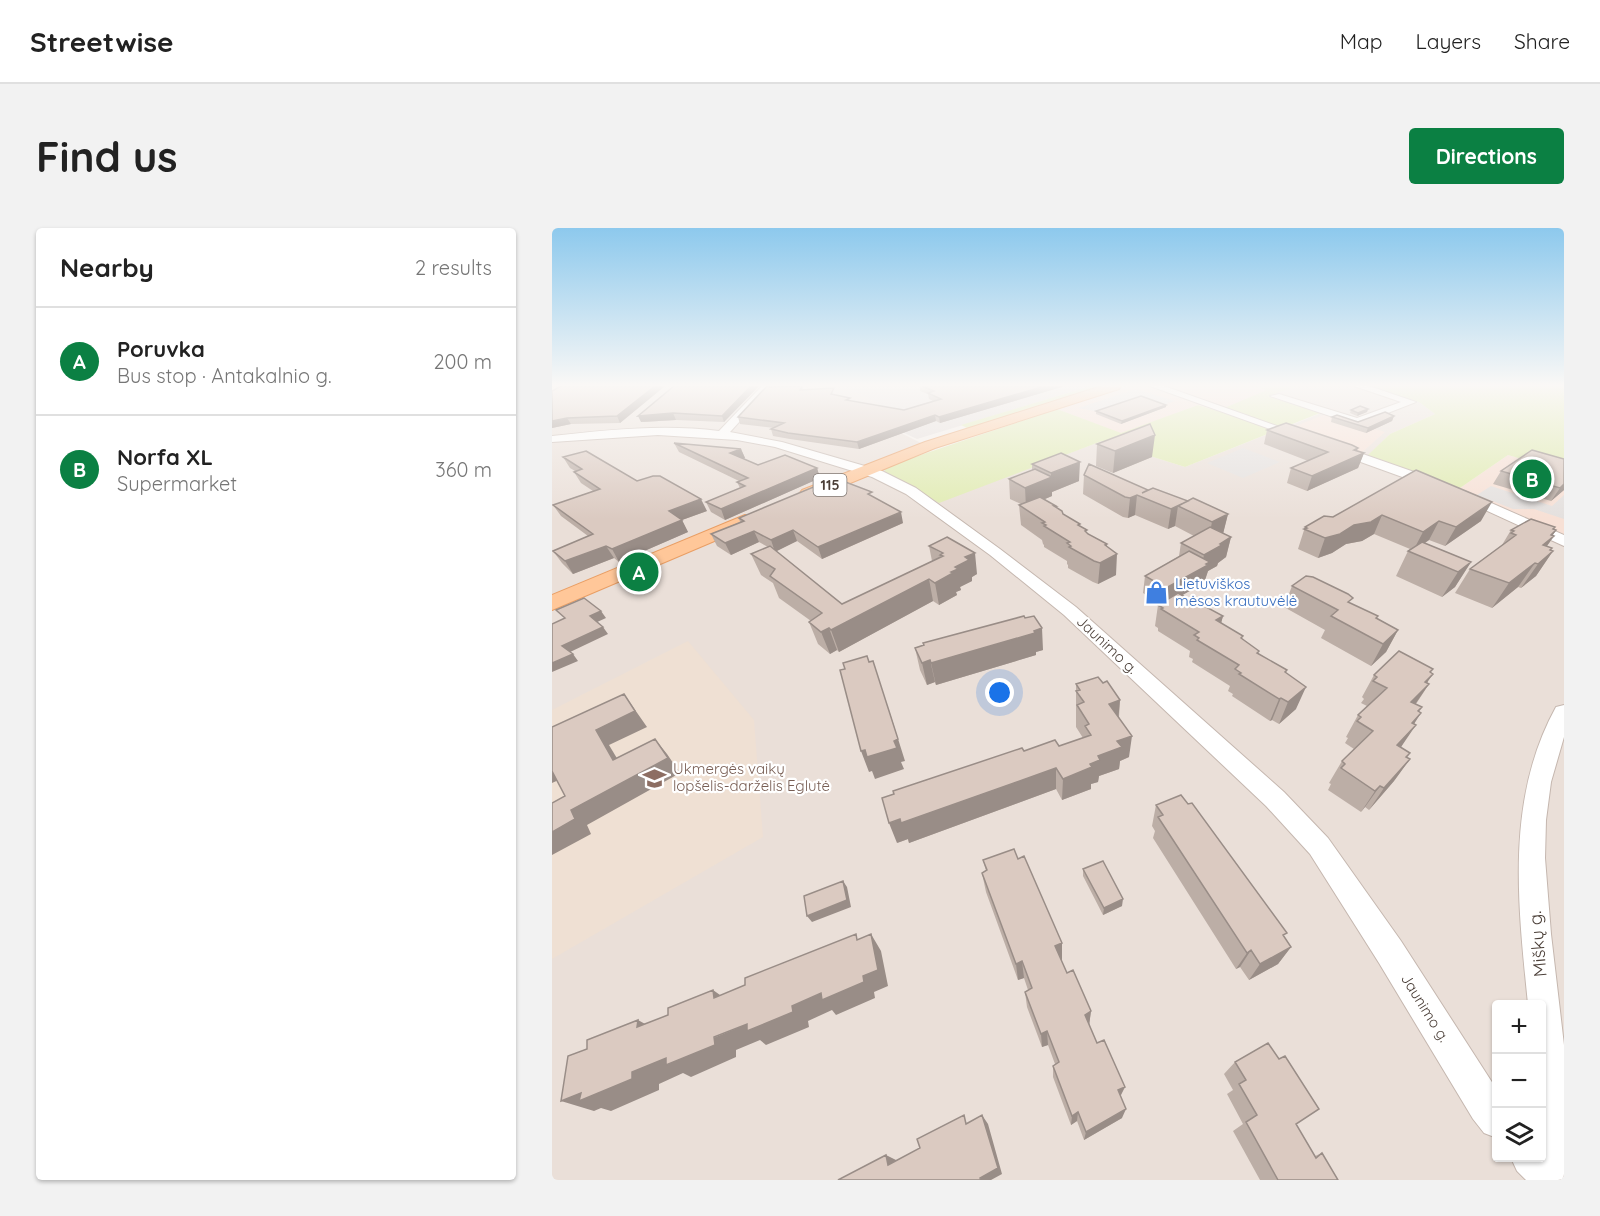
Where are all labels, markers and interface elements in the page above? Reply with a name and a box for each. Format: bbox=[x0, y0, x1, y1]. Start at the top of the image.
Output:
text: Streetwise bbox=[30, 24, 173, 59]
text: Map bbox=[1340, 28, 1383, 54]
text: Layers bbox=[1416, 28, 1481, 54]
text: Share bbox=[1514, 28, 1570, 54]
button: Directions bbox=[1409, 128, 1564, 184]
text: Find us bbox=[36, 130, 178, 183]
text: Nearby bbox=[60, 251, 154, 284]
text: 2 results bbox=[415, 255, 492, 280]
text: Poruvka bbox=[117, 335, 205, 363]
text: A bbox=[73, 349, 86, 374]
text: 200 m bbox=[433, 349, 492, 374]
text: Bus stop · Antakalnio g. bbox=[117, 363, 332, 388]
text: Norfa XL bbox=[117, 443, 213, 471]
pin: B bbox=[1512, 456, 1552, 502]
text: B bbox=[73, 457, 86, 482]
text: 360 m bbox=[435, 457, 492, 482]
text: Supermarket bbox=[117, 471, 237, 496]
road number: 115 bbox=[814, 474, 846, 496]
pin: A bbox=[620, 550, 658, 594]
place label: Lietuviškos mėsos krautuvėlė bbox=[1175, 574, 1297, 610]
shop icon: Lietuviškos mėsos krautuvėlė bbox=[1144, 580, 1170, 606]
street label: Jaunimo g. bbox=[1073, 611, 1142, 678]
your location bbox=[985, 678, 1014, 707]
place label: Ukmergės vaikų lopšelis-darželis Eglutė bbox=[673, 759, 830, 795]
school or university icon: Ukmergės vaikų lopšelis-darželis Eglutė bbox=[642, 765, 668, 791]
street label: Miškų g. bbox=[1523, 910, 1552, 978]
street label: Jaunimo g. bbox=[1397, 970, 1454, 1045]
map controls bbox=[1492, 1000, 1546, 1162]
button: + bbox=[1492, 1000, 1546, 1054]
button: − bbox=[1492, 1054, 1546, 1108]
button: layers bbox=[1492, 1108, 1546, 1162]

